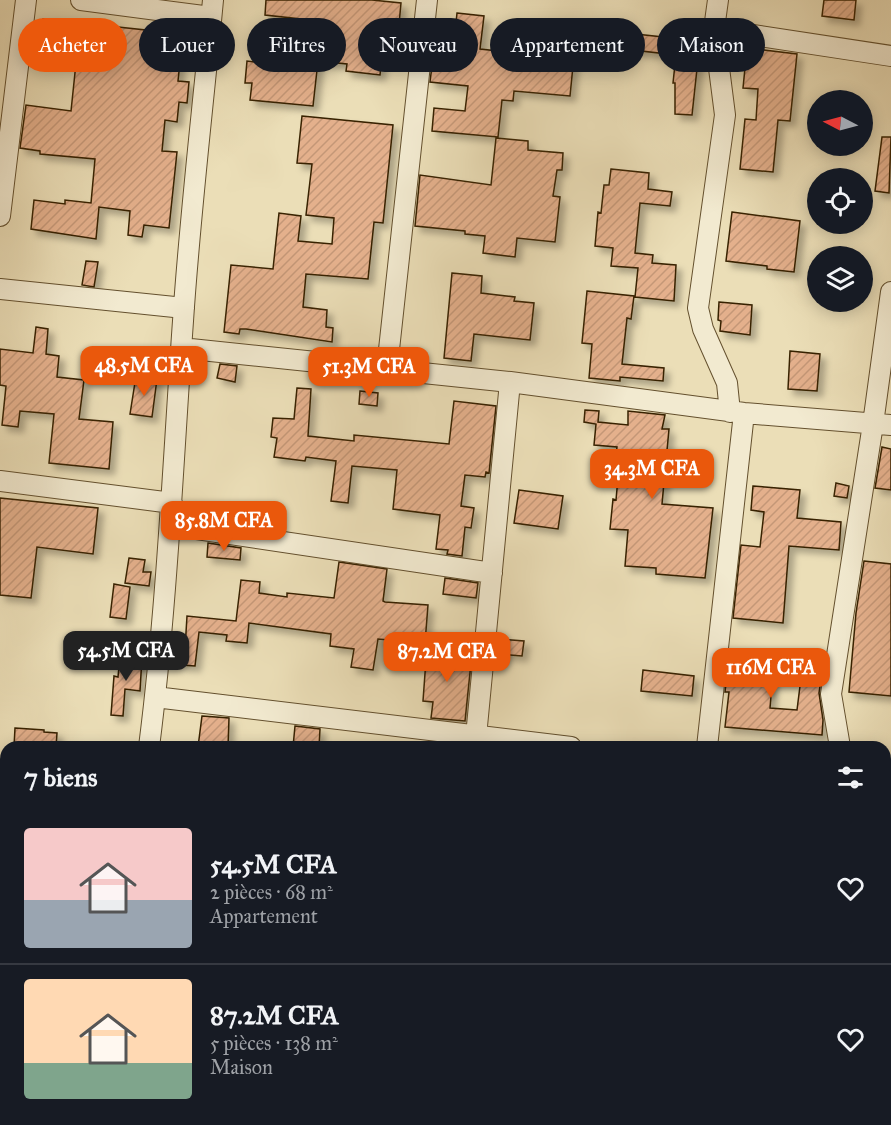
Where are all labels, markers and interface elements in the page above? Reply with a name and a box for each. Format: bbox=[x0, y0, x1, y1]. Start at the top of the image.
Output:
chip: Acheter bbox=[18, 18, 127, 72]
chip: Louer bbox=[139, 18, 235, 72]
chip: Filtres bbox=[247, 18, 346, 72]
chip: Nouveau bbox=[358, 18, 478, 72]
chip: Appartement bbox=[490, 18, 645, 72]
chip: Maison bbox=[657, 18, 765, 72]
north arrow bbox=[807, 90, 873, 156]
map controls bbox=[807, 90, 873, 312]
button: locate bbox=[807, 168, 873, 234]
button: layers bbox=[807, 246, 873, 312]
pin: 48.5M CFA bbox=[75, 346, 213, 397]
pin: 51.3M CFA bbox=[300, 347, 438, 398]
text: 48.5M CFA bbox=[94, 353, 194, 377]
text: 51.3M CFA bbox=[322, 354, 416, 378]
pin: 34.3M CFA bbox=[583, 449, 721, 500]
text: 34.3M CFA bbox=[604, 456, 700, 480]
pin: 85.8M CFA bbox=[155, 501, 293, 552]
text: 85.8M CFA bbox=[175, 508, 273, 532]
pin: 54.5M CFA bbox=[57, 631, 195, 682]
pin: 87.2M CFA bbox=[378, 632, 516, 683]
text: 54.5M CFA bbox=[77, 638, 175, 662]
text: 87.2M CFA bbox=[397, 639, 497, 663]
pin: 116M CFA bbox=[709, 648, 833, 699]
text: 116M CFA bbox=[726, 655, 816, 679]
text: 7 biens bbox=[24, 761, 97, 793]
icon: filters bbox=[834, 761, 867, 794]
text: 54.5M CFA bbox=[210, 848, 337, 880]
icon: home bbox=[72, 852, 144, 924]
icon: heart bbox=[834, 872, 867, 905]
text: 2 pièces · 68 m² bbox=[210, 880, 333, 904]
text: Appartement bbox=[210, 904, 318, 928]
text: 87.2M CFA bbox=[210, 999, 339, 1031]
icon: home bbox=[72, 1003, 144, 1075]
icon: heart bbox=[834, 1023, 867, 1056]
text: 5 pièces · 138 m² bbox=[210, 1031, 338, 1055]
text: Maison bbox=[210, 1055, 273, 1079]

